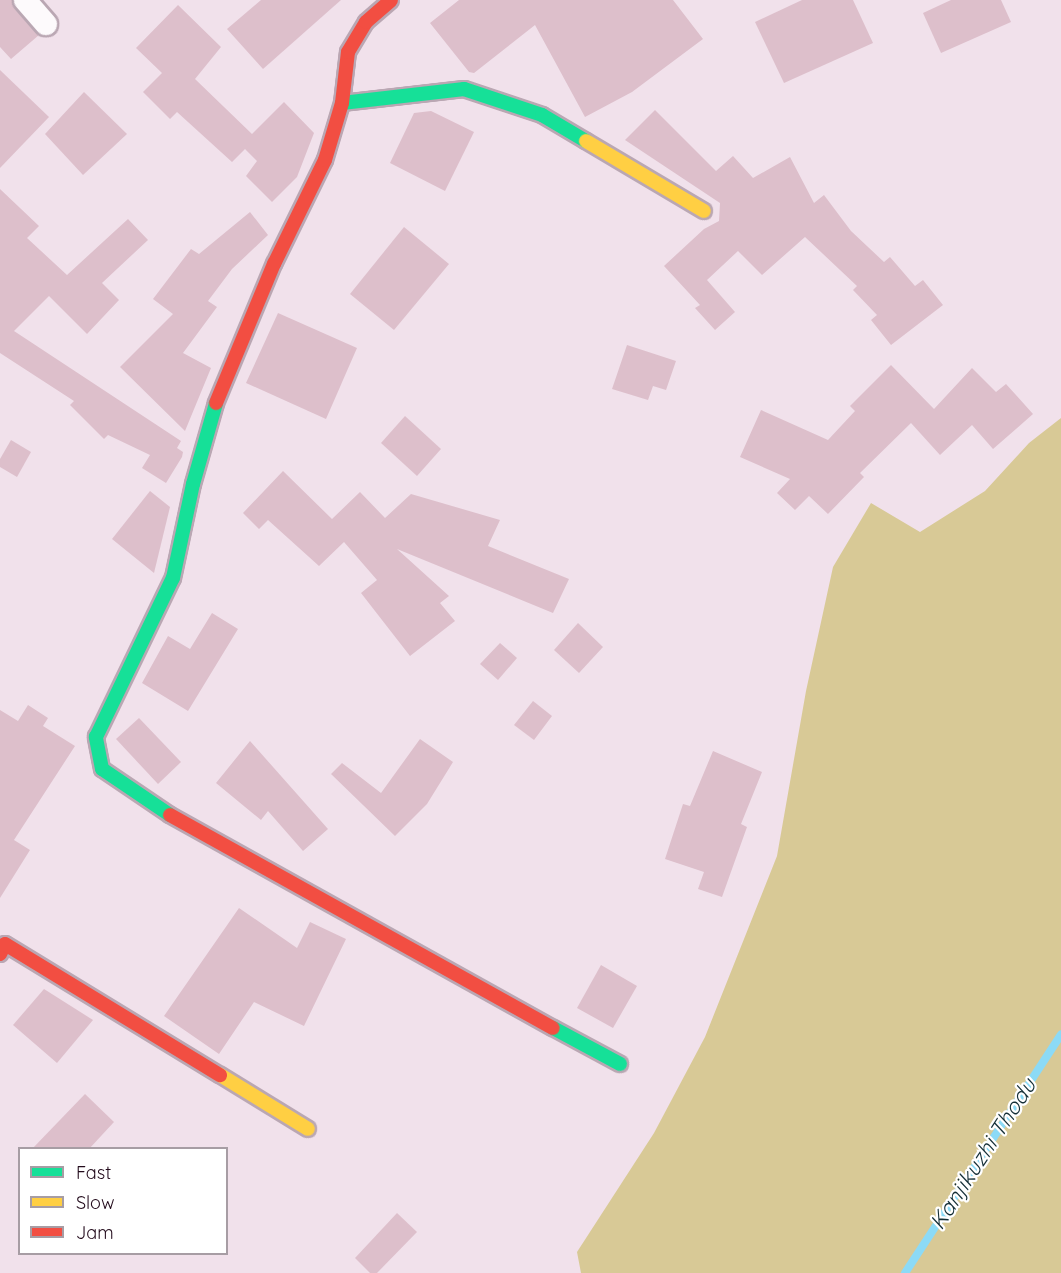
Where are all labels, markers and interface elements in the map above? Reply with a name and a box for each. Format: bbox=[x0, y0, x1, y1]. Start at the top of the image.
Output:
water label: Kanjikuzhi Thodu bbox=[924, 1074, 1042, 1234]
legend bbox=[18, 1147, 228, 1255]
text: Fast bbox=[76, 1161, 111, 1184]
text: Slow bbox=[76, 1191, 114, 1214]
text: Jam bbox=[76, 1221, 114, 1244]

